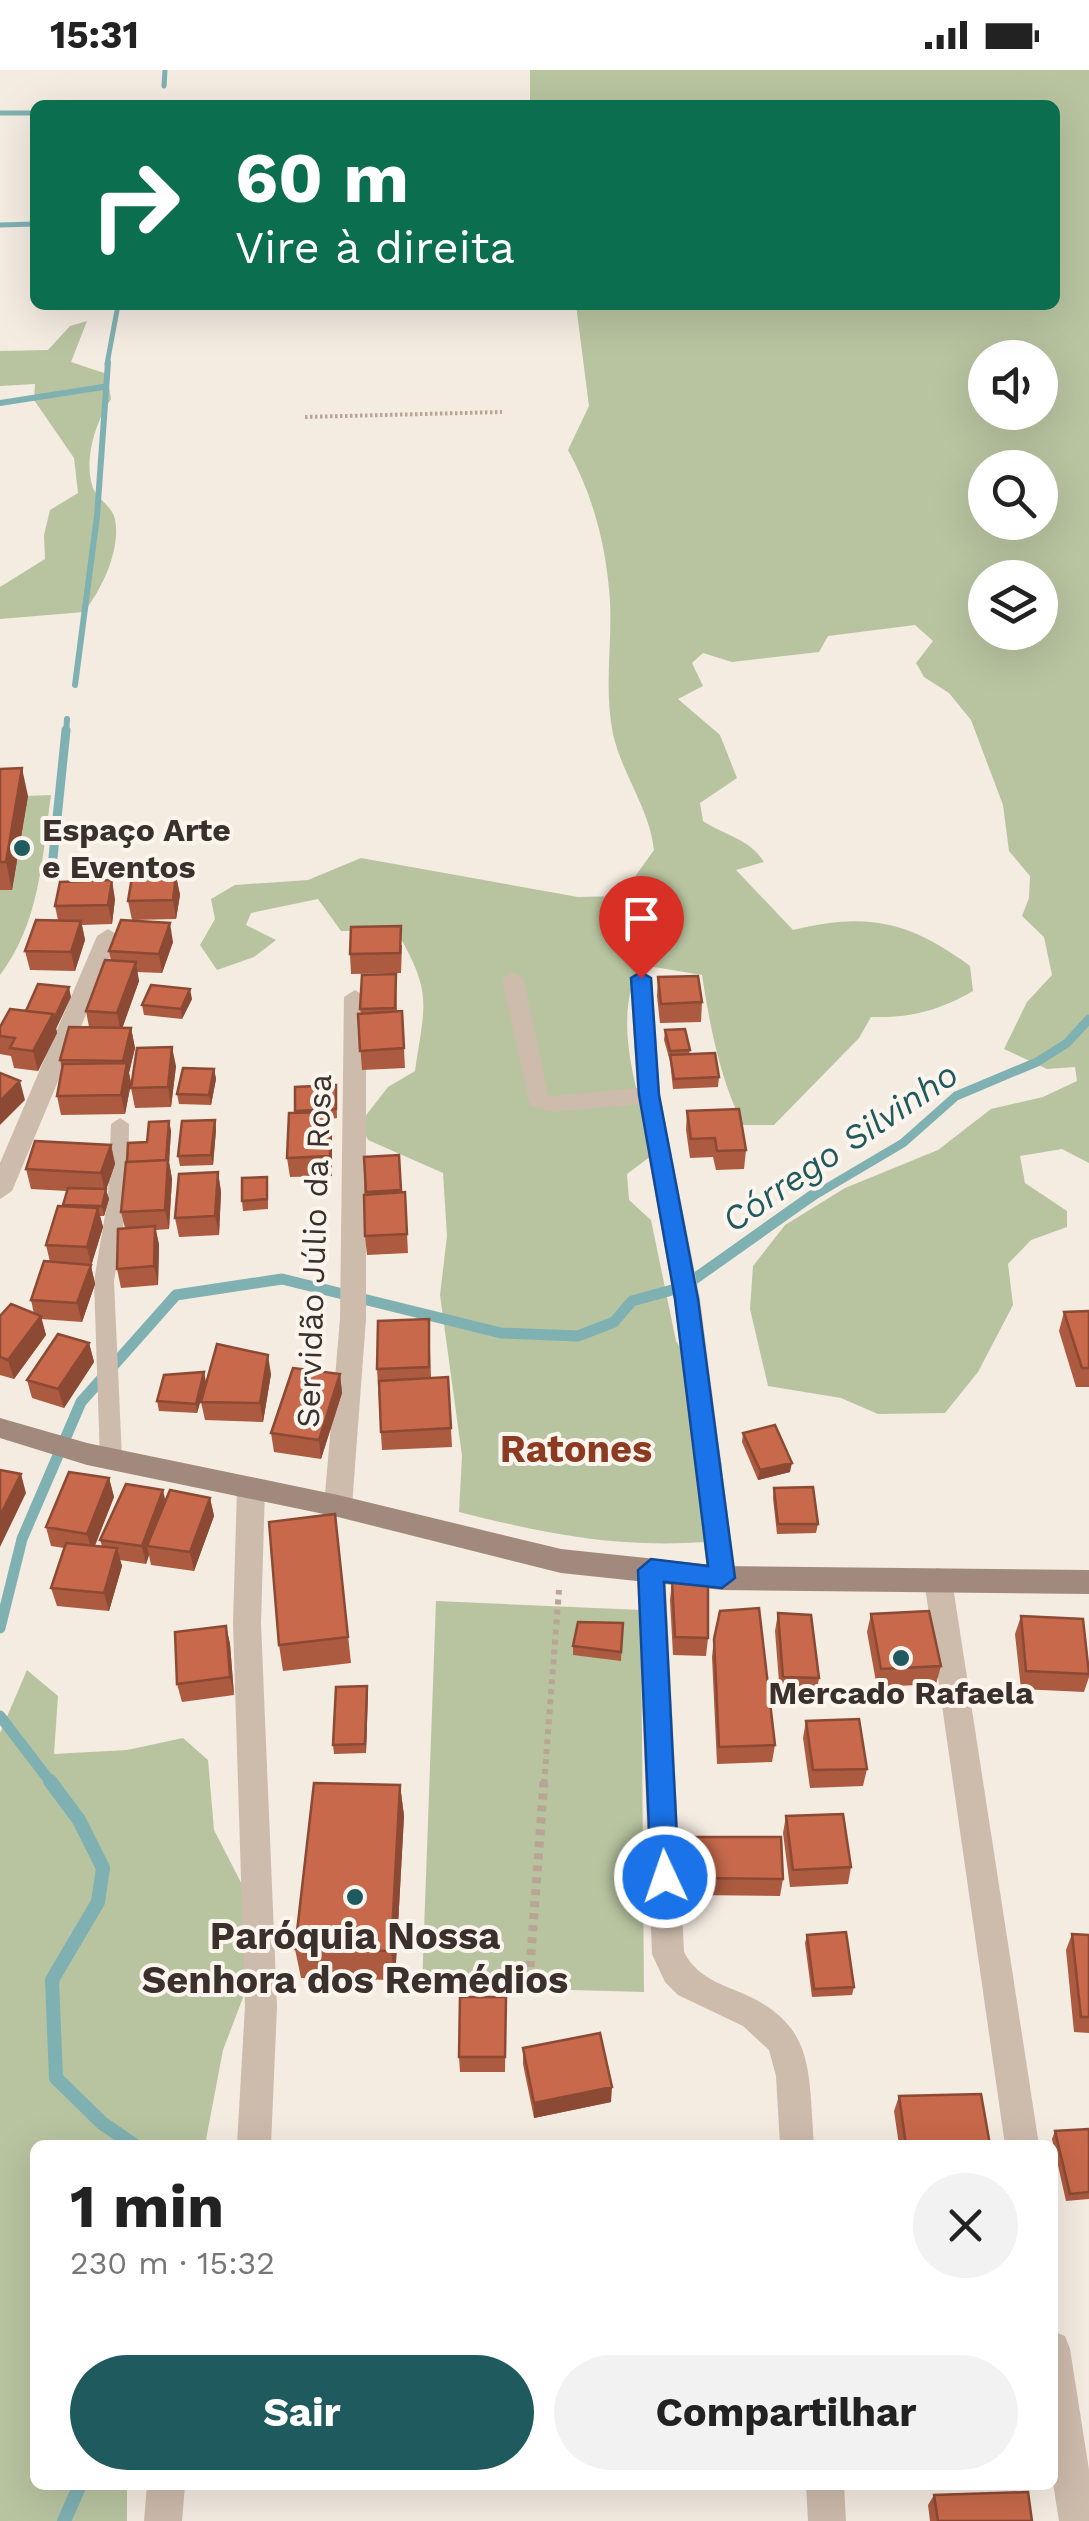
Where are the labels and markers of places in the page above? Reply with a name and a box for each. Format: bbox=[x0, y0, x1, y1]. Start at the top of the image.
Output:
place label: Espaço Arte e Eventos bbox=[42, 811, 231, 886]
marker: Espaço Arte e Eventos bbox=[11, 837, 33, 859]
pin bbox=[599, 876, 684, 979]
marker: Mercado Rafaela bbox=[890, 1647, 912, 1669]
place label: Mercado Rafaela bbox=[768, 1674, 1034, 1712]
marker: Paróquia Nossa Senhora dos Remédios bbox=[344, 1886, 366, 1908]
place label: Paróquia Nossa Senhora dos Remédios bbox=[142, 1914, 568, 2002]

